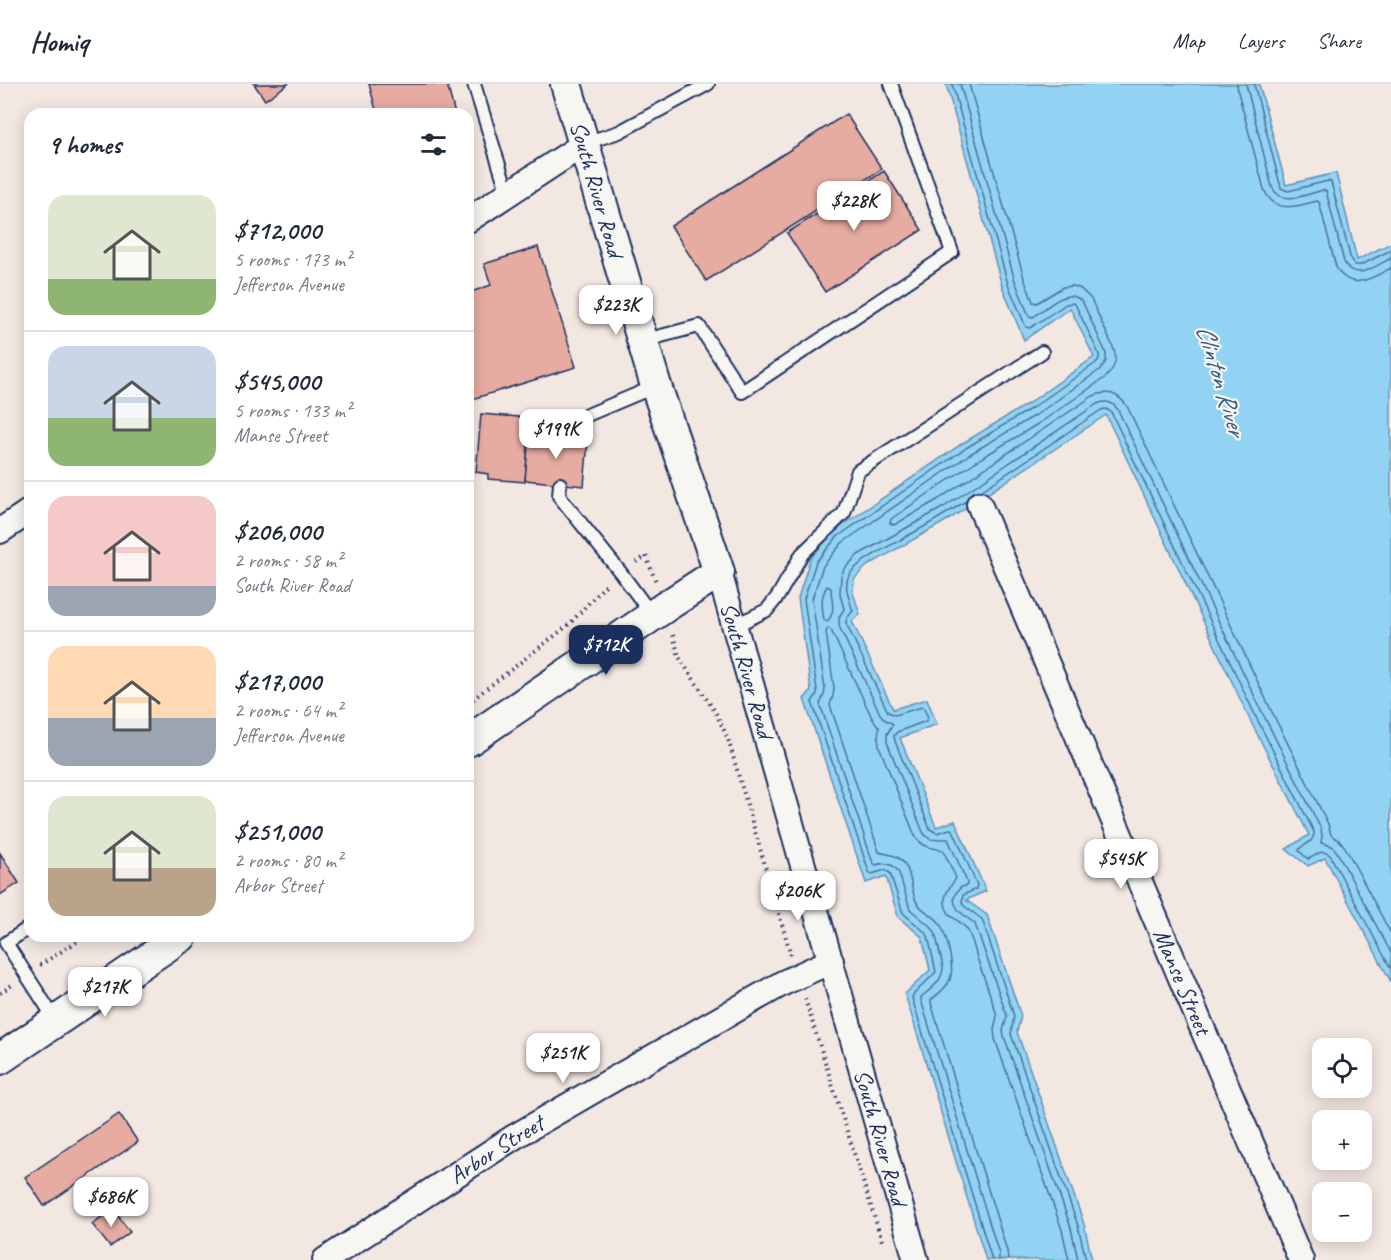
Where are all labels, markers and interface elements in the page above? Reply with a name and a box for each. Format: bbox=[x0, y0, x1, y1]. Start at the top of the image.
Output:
text: Homiq bbox=[30, 24, 88, 59]
text: Map bbox=[1172, 28, 1205, 54]
text: Layers bbox=[1238, 28, 1284, 54]
text: Share bbox=[1317, 28, 1361, 54]
street label: South River Road bbox=[563, 118, 632, 264]
text: 9 homes bbox=[48, 128, 121, 161]
icon: filters bbox=[417, 128, 450, 161]
pin: $228K bbox=[812, 181, 896, 232]
text: $228K bbox=[831, 188, 877, 213]
text: $712,000 bbox=[234, 214, 321, 247]
icon: home bbox=[96, 219, 168, 291]
text: 5 rooms · 173 m² bbox=[234, 247, 351, 272]
text: Jefferson Avenue bbox=[234, 272, 344, 297]
pin: $223K bbox=[574, 285, 658, 336]
text: $223K bbox=[593, 292, 639, 317]
water label: Clinton River bbox=[1189, 320, 1255, 444]
text: $545,000 bbox=[234, 365, 320, 398]
icon: home bbox=[96, 370, 168, 442]
text: 5 rooms · 133 m² bbox=[234, 398, 351, 423]
pin: $199K bbox=[514, 409, 598, 460]
text: $199K bbox=[533, 416, 579, 441]
text: Manse Street bbox=[234, 423, 327, 448]
text: $206,000 bbox=[234, 515, 322, 548]
icon: home bbox=[96, 520, 168, 592]
text: 2 rooms · 58 m² bbox=[234, 548, 342, 573]
text: South River Road bbox=[234, 573, 350, 598]
street label: South River Road bbox=[713, 599, 782, 745]
pin: $712K bbox=[564, 625, 648, 676]
text: $712K bbox=[583, 632, 629, 657]
text: $217,000 bbox=[234, 665, 321, 698]
icon: home bbox=[96, 670, 168, 742]
text: 2 rooms · 64 m² bbox=[234, 698, 342, 723]
text: Jefferson Avenue bbox=[234, 723, 344, 748]
text: $251,000 bbox=[234, 815, 321, 848]
icon: home bbox=[96, 820, 168, 892]
pin: $545K bbox=[1079, 839, 1163, 890]
text: $545K bbox=[1098, 846, 1144, 871]
text: 2 rooms · 80 m² bbox=[234, 848, 342, 873]
pin: $206K bbox=[756, 871, 840, 922]
text: Arbor Street bbox=[234, 873, 322, 898]
text: $206K bbox=[775, 878, 821, 903]
street label: Manse Street bbox=[1147, 924, 1219, 1041]
pin: $217K bbox=[63, 967, 147, 1018]
text: $217K bbox=[82, 974, 128, 999]
pin: $251K bbox=[521, 1033, 605, 1084]
map controls bbox=[1312, 1038, 1372, 1242]
button: locate bbox=[1312, 1038, 1372, 1098]
text: $251K bbox=[540, 1040, 586, 1065]
street label: South River Road bbox=[847, 1066, 915, 1212]
street label: Arbor Street bbox=[443, 1107, 551, 1190]
button: + bbox=[1312, 1110, 1372, 1170]
pin: $686K bbox=[69, 1177, 153, 1228]
button: − bbox=[1312, 1182, 1372, 1242]
text: $686K bbox=[88, 1184, 135, 1209]

